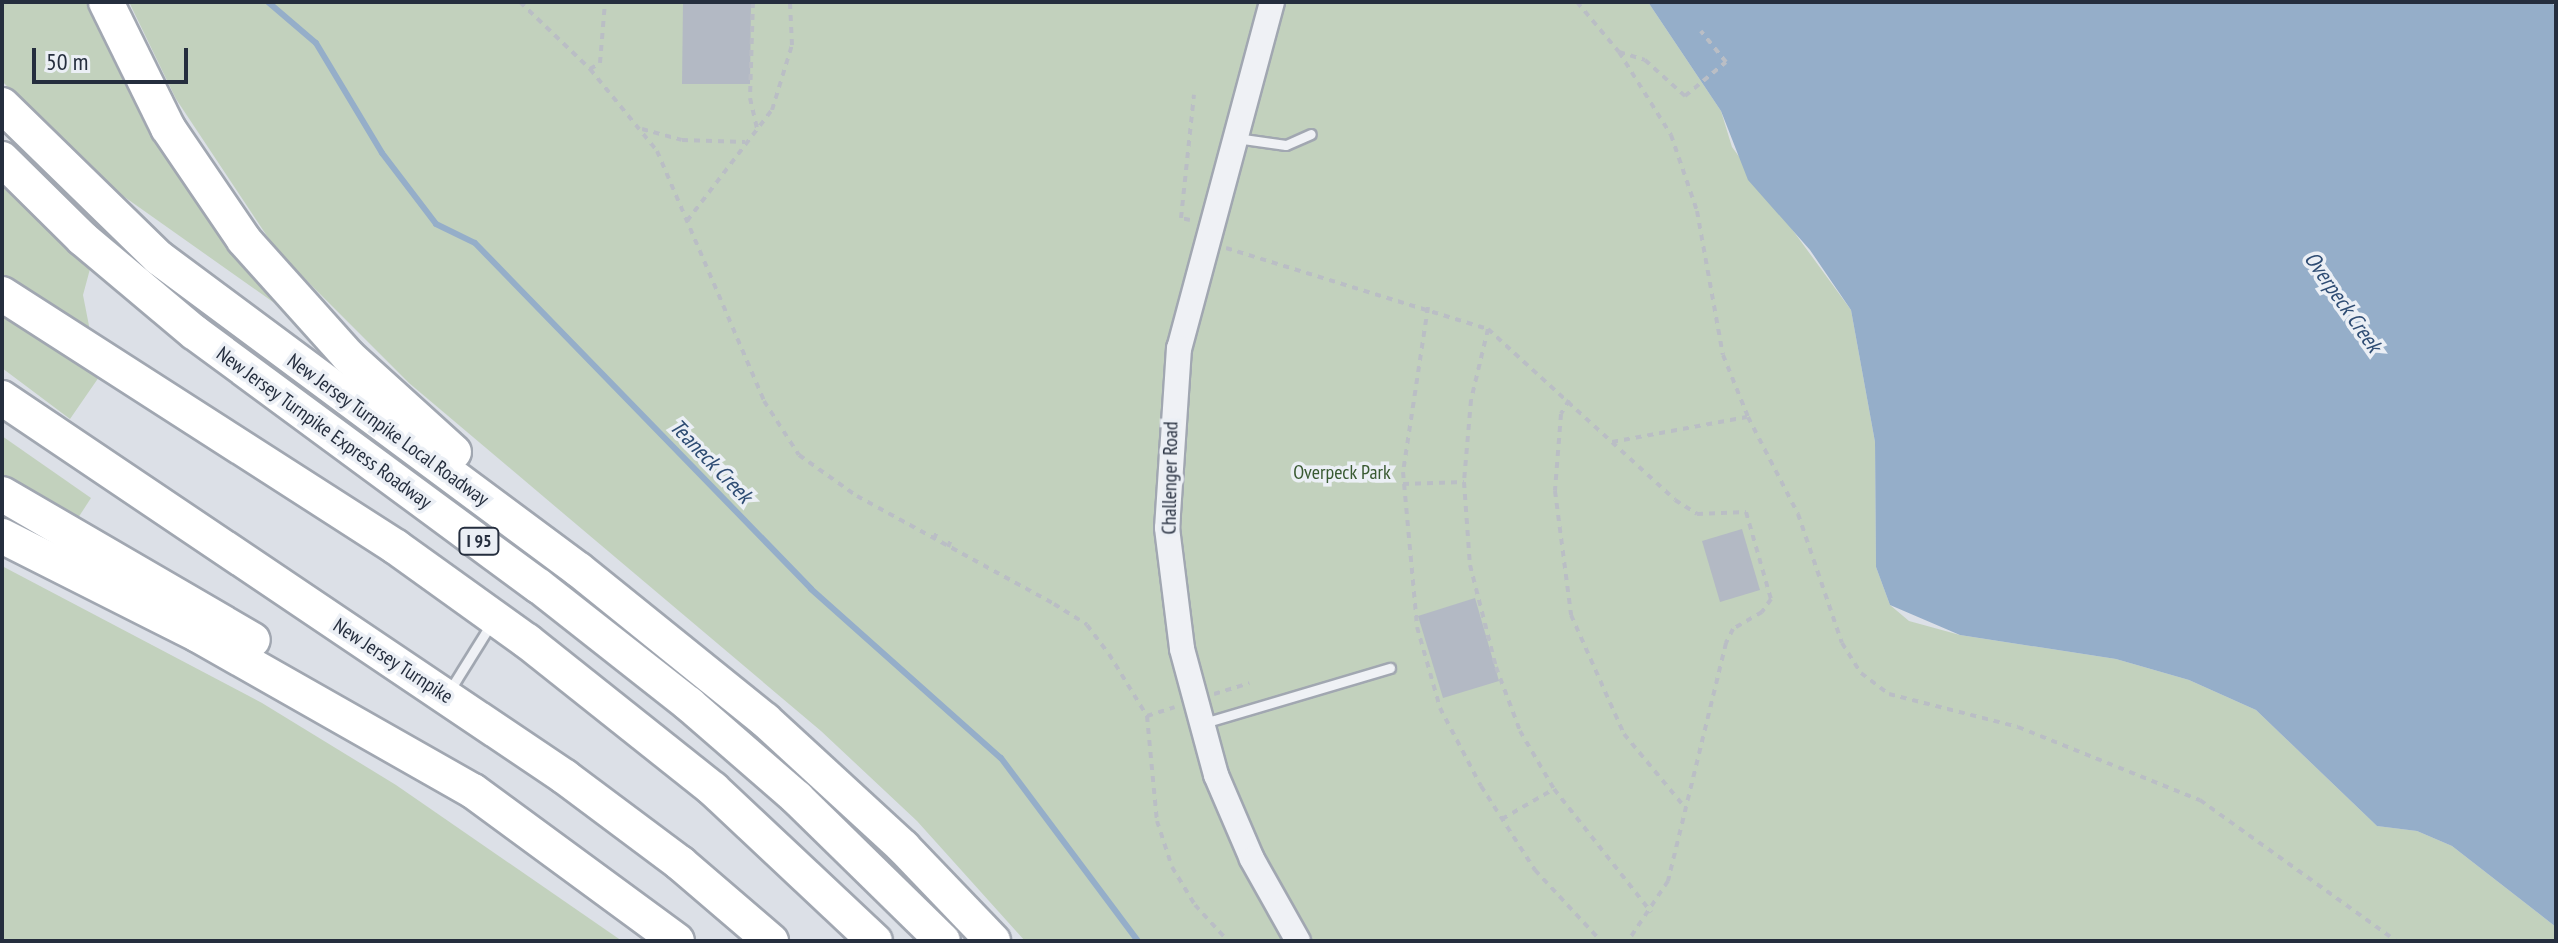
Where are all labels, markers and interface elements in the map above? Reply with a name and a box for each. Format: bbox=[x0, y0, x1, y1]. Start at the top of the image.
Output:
scale bar bbox=[36, 32, 192, 82]
text: 50 m bbox=[46, 46, 88, 77]
water label: Overpeck Creek bbox=[2299, 246, 2387, 358]
street label: New Jersey Turnpike Express Roadway bbox=[211, 341, 437, 515]
street label: New Jersey Turnpike Local Roadway bbox=[282, 348, 494, 512]
water label: Teaneck Creek bbox=[664, 413, 758, 509]
street label: Challenger Road bbox=[1157, 421, 1183, 535]
park label: Overpeck Park bbox=[1293, 460, 1391, 484]
road number: I 95 bbox=[457, 527, 501, 555]
street label: New Jersey Turnpike bbox=[328, 613, 458, 709]

